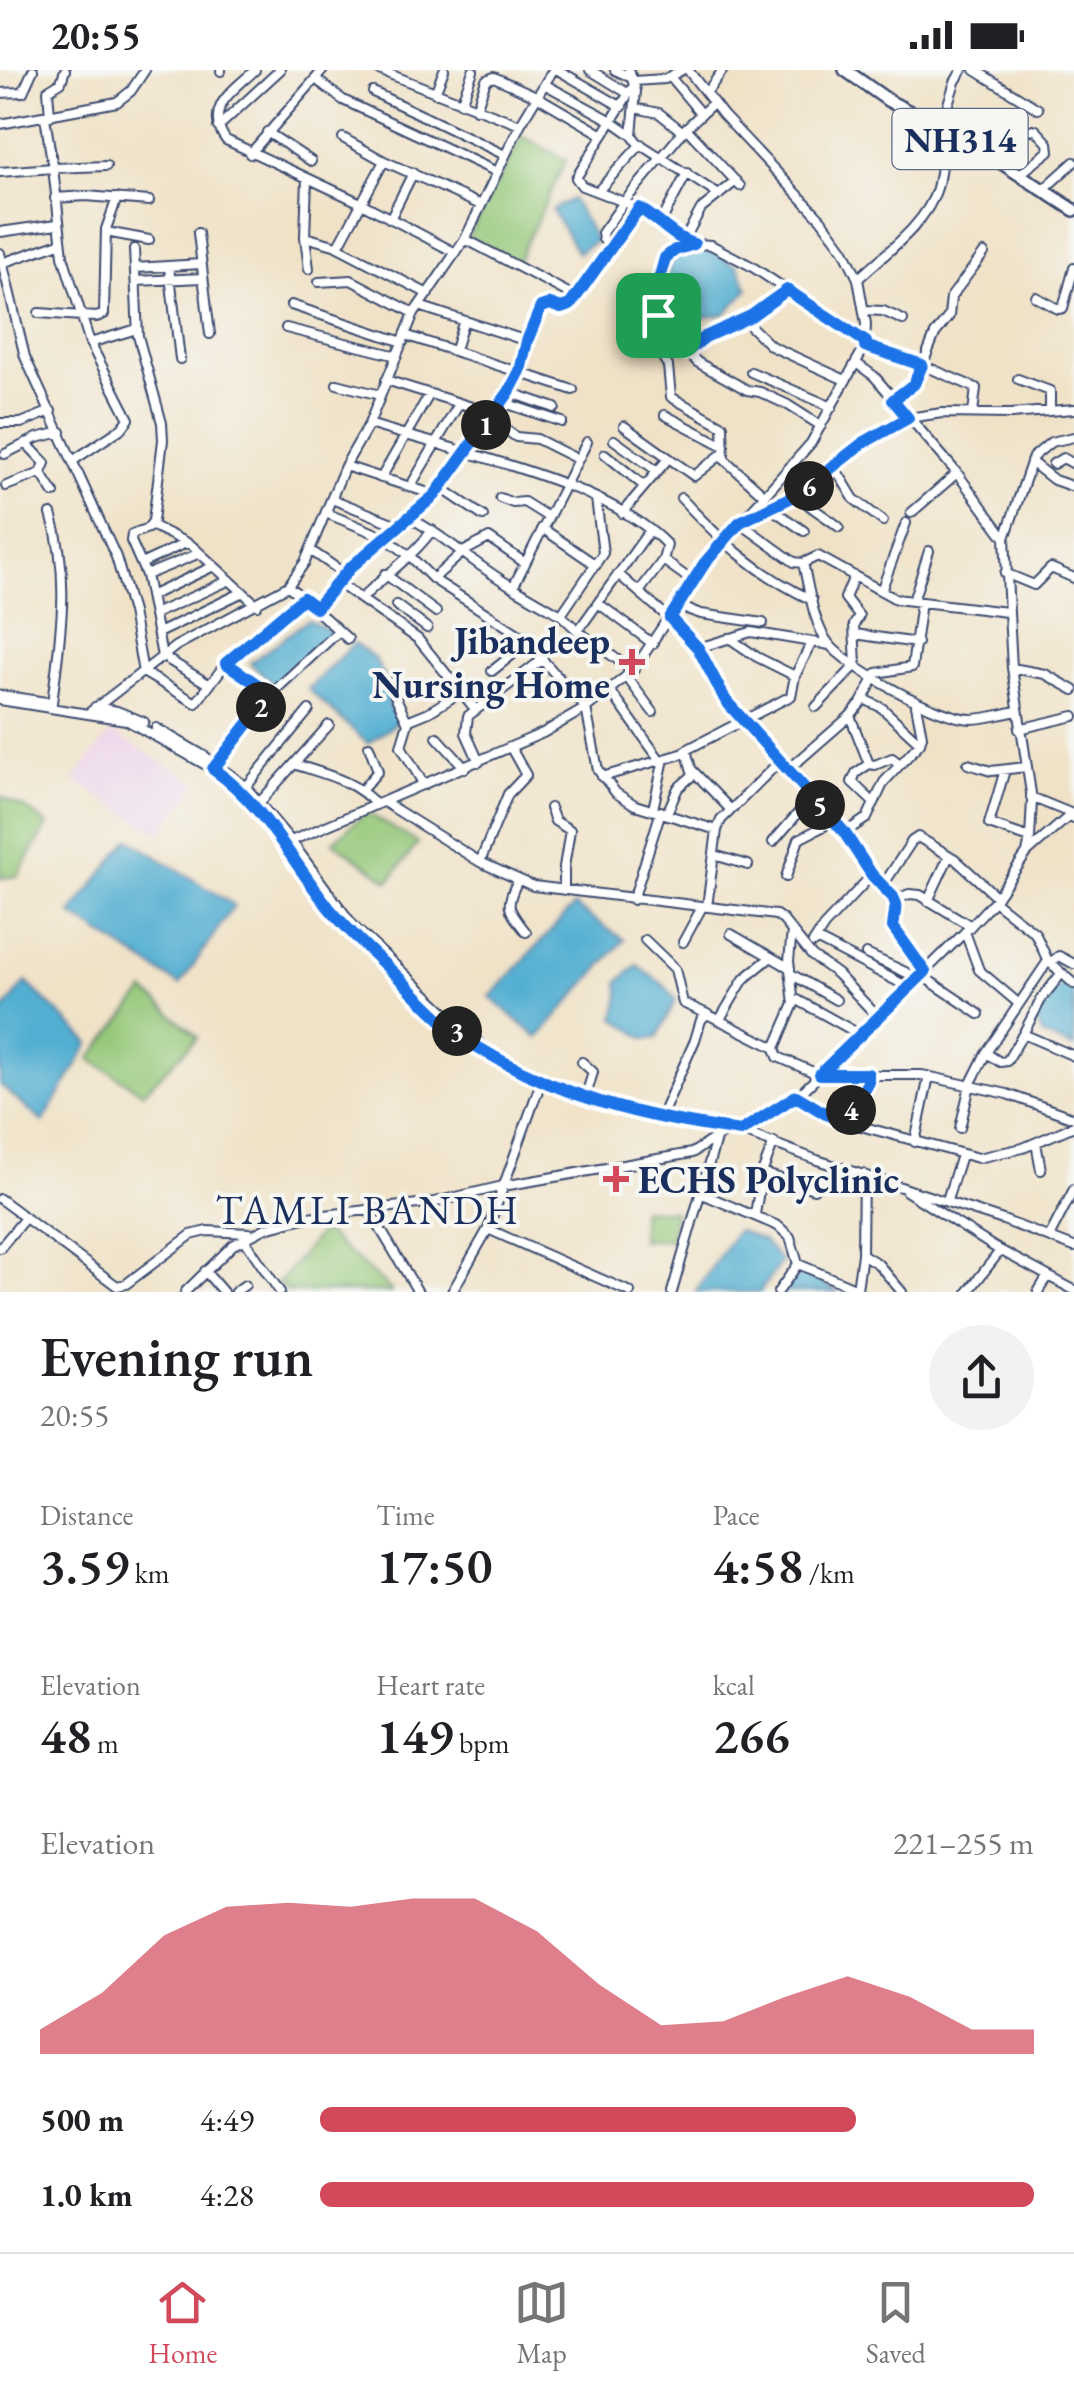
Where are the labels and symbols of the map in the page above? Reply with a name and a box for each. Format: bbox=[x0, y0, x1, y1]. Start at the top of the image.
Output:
road number: NH314 bbox=[892, 109, 1028, 169]
pin bbox=[616, 273, 701, 358]
pin: 1 bbox=[461, 400, 511, 450]
pin: 6 bbox=[784, 461, 834, 511]
place label: Jibandeep Nursing Home bbox=[372, 616, 610, 709]
marker: Jibandeep Nursing Home bbox=[619, 649, 645, 675]
pin: 2 bbox=[236, 682, 286, 732]
pin: 5 bbox=[795, 780, 845, 830]
pin: 3 bbox=[432, 1006, 482, 1056]
pin: 4 bbox=[826, 1085, 876, 1135]
place label: ECHS Polyclinic bbox=[638, 1155, 899, 1204]
marker: ECHS Polyclinic bbox=[603, 1166, 629, 1192]
district label: TAMLI BANDH bbox=[216, 1184, 520, 1236]

